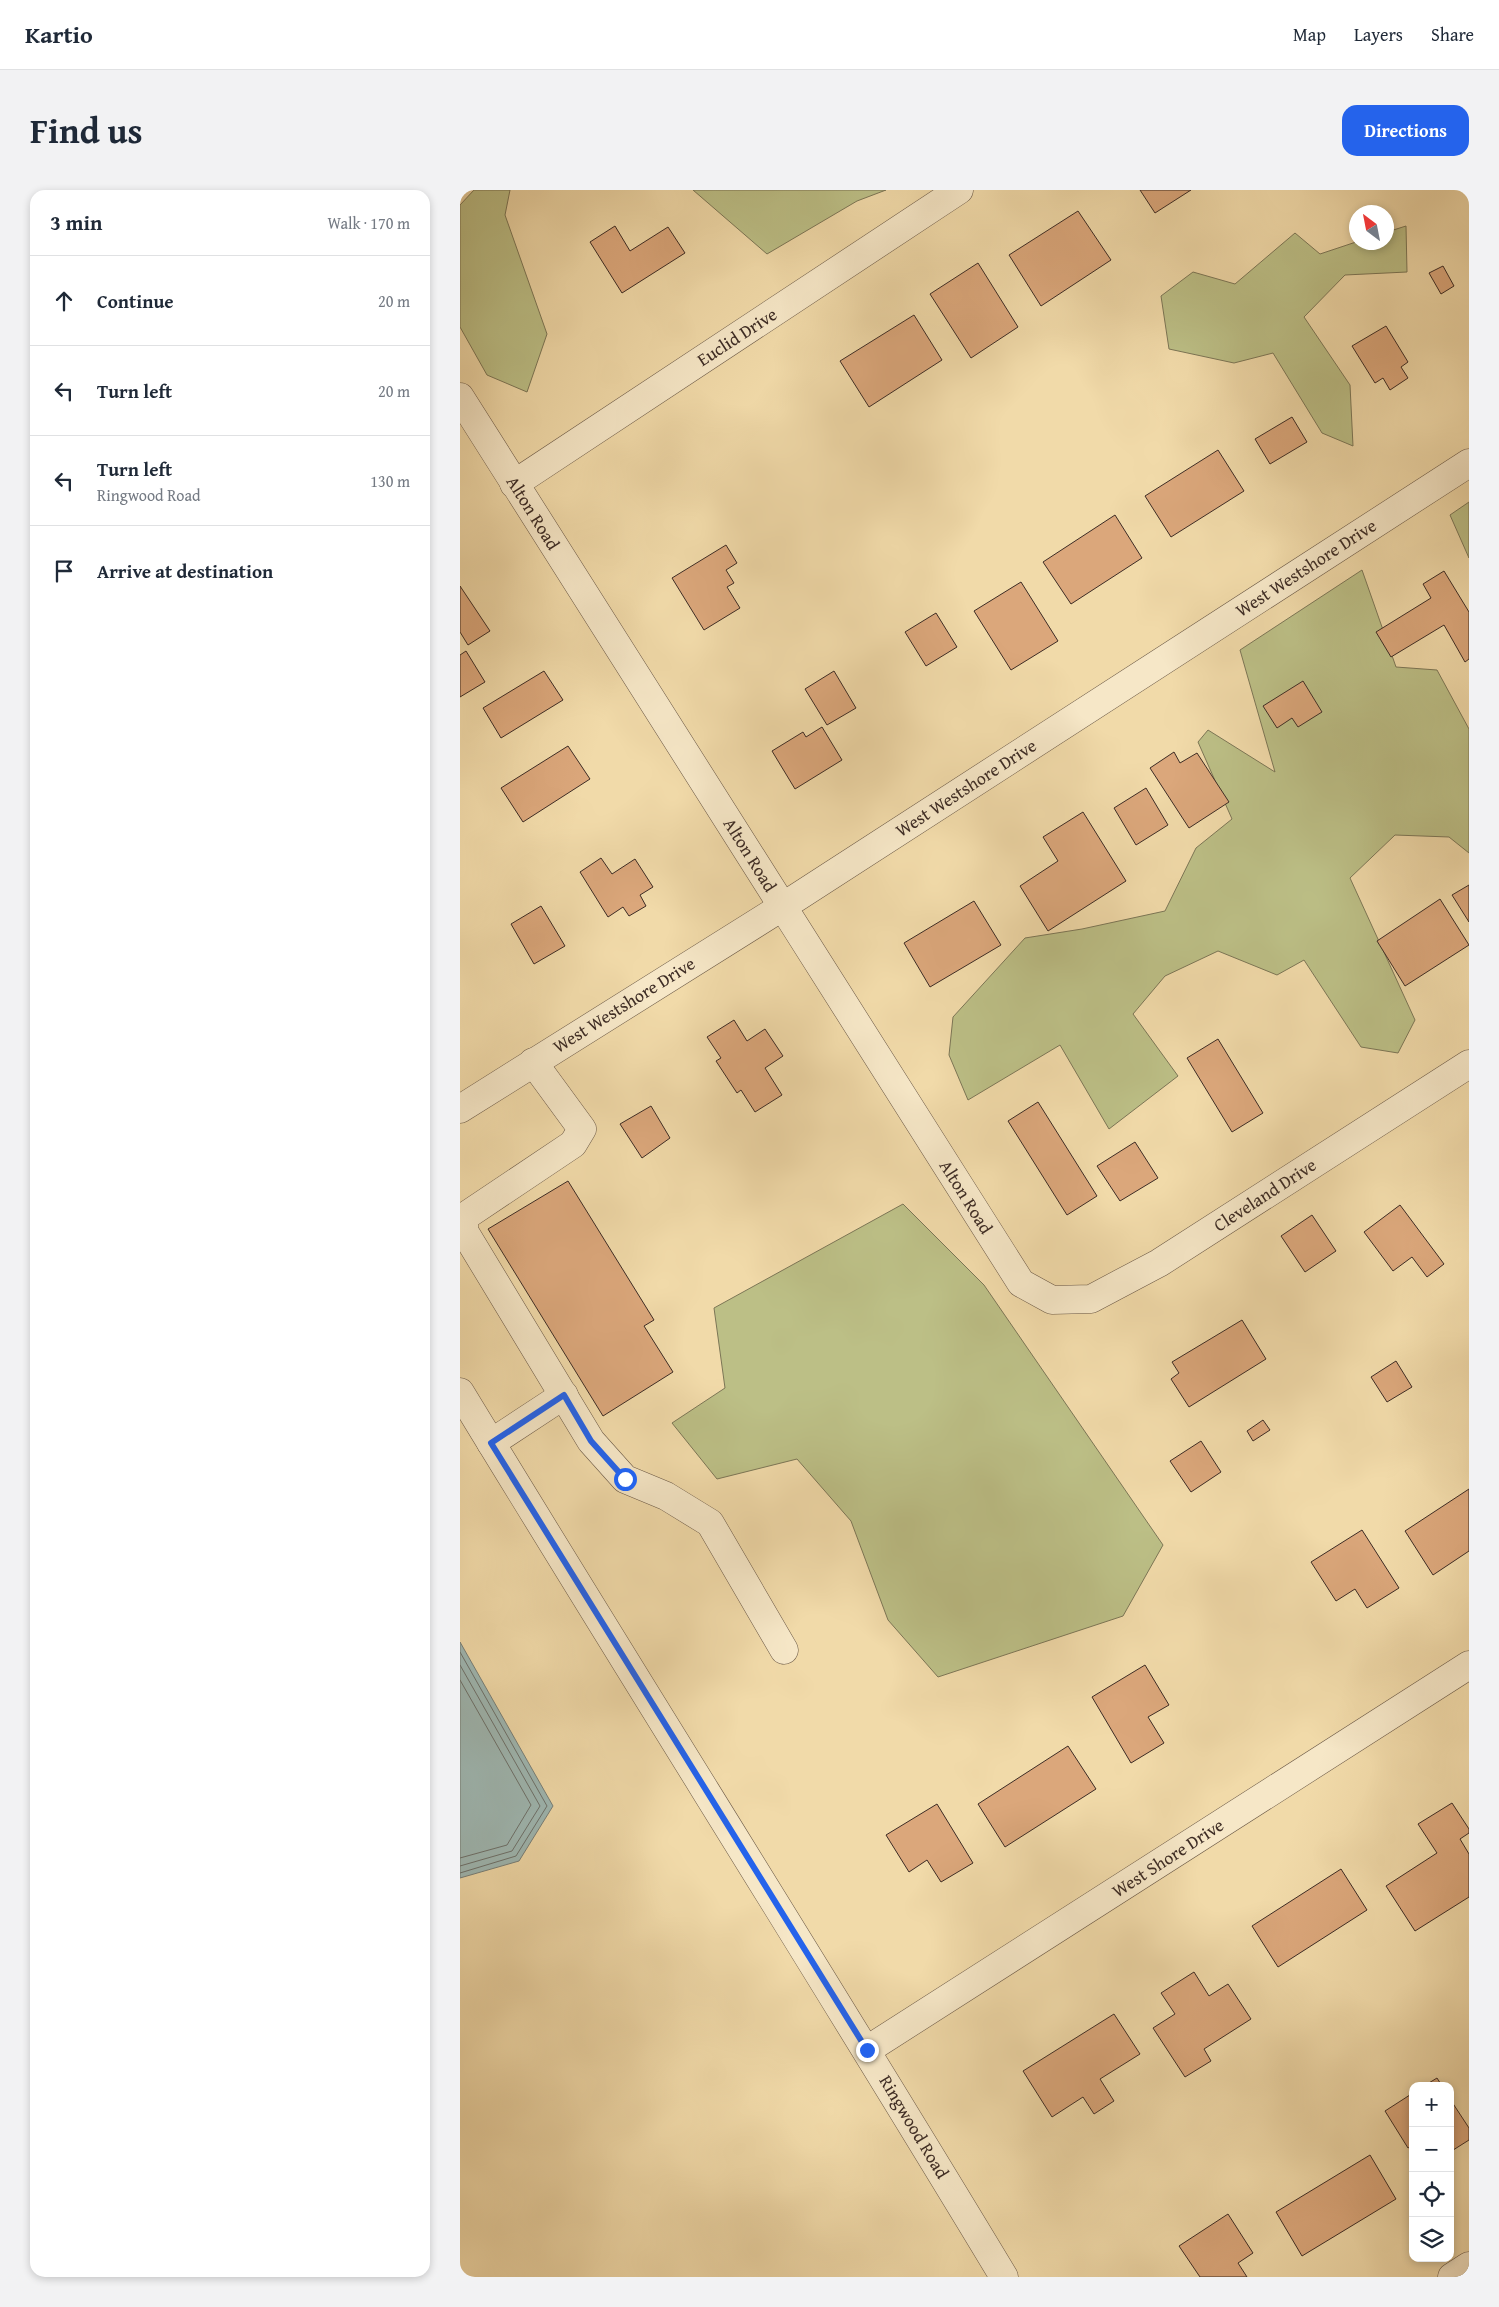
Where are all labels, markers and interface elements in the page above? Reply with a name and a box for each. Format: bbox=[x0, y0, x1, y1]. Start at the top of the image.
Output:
text: Kartio bbox=[25, 17, 93, 52]
text: Map bbox=[1293, 21, 1326, 48]
text: Layers bbox=[1354, 21, 1403, 48]
text: Share bbox=[1431, 21, 1474, 48]
text: Find us bbox=[30, 105, 143, 156]
button: Directions bbox=[1342, 105, 1469, 156]
north arrow bbox=[1349, 205, 1394, 250]
text: 3 min bbox=[50, 207, 102, 238]
text: Walk · 170 m bbox=[327, 211, 410, 235]
icon: ahead bbox=[50, 287, 78, 315]
text: Continue bbox=[97, 287, 174, 315]
text: 20 m bbox=[378, 289, 410, 313]
street label: Euclid Drive bbox=[691, 301, 782, 373]
icon: left bbox=[50, 377, 78, 405]
text: Turn left bbox=[97, 377, 172, 405]
text: 20 m bbox=[378, 379, 410, 403]
text: Turn left bbox=[97, 455, 172, 483]
icon: left bbox=[50, 467, 78, 495]
text: 130 m bbox=[370, 469, 410, 493]
street label: Alton Road bbox=[500, 470, 567, 556]
text: Ringwood Road bbox=[97, 483, 201, 507]
street label: West Westshore Drive bbox=[1230, 512, 1382, 623]
icon: arrive bbox=[50, 557, 78, 585]
text: Arrive at destination bbox=[97, 557, 273, 585]
street label: West Westshore Drive bbox=[890, 732, 1042, 843]
street label: Alton Road bbox=[717, 812, 784, 898]
street label: West Westshore Drive bbox=[547, 950, 700, 1059]
street label: Cleveland Drive bbox=[1208, 1151, 1322, 1238]
street label: Alton Road bbox=[933, 1154, 1000, 1240]
route start bbox=[614, 1468, 637, 1491]
street label: West Shore Drive bbox=[1106, 1811, 1229, 1904]
route end bbox=[856, 2039, 879, 2062]
street label: Ringwood Road bbox=[873, 2070, 956, 2184]
map controls bbox=[1409, 2082, 1454, 2262]
button: + bbox=[1409, 2082, 1454, 2127]
button: − bbox=[1409, 2127, 1454, 2172]
button: locate bbox=[1409, 2172, 1454, 2217]
button: layers bbox=[1409, 2217, 1454, 2262]

